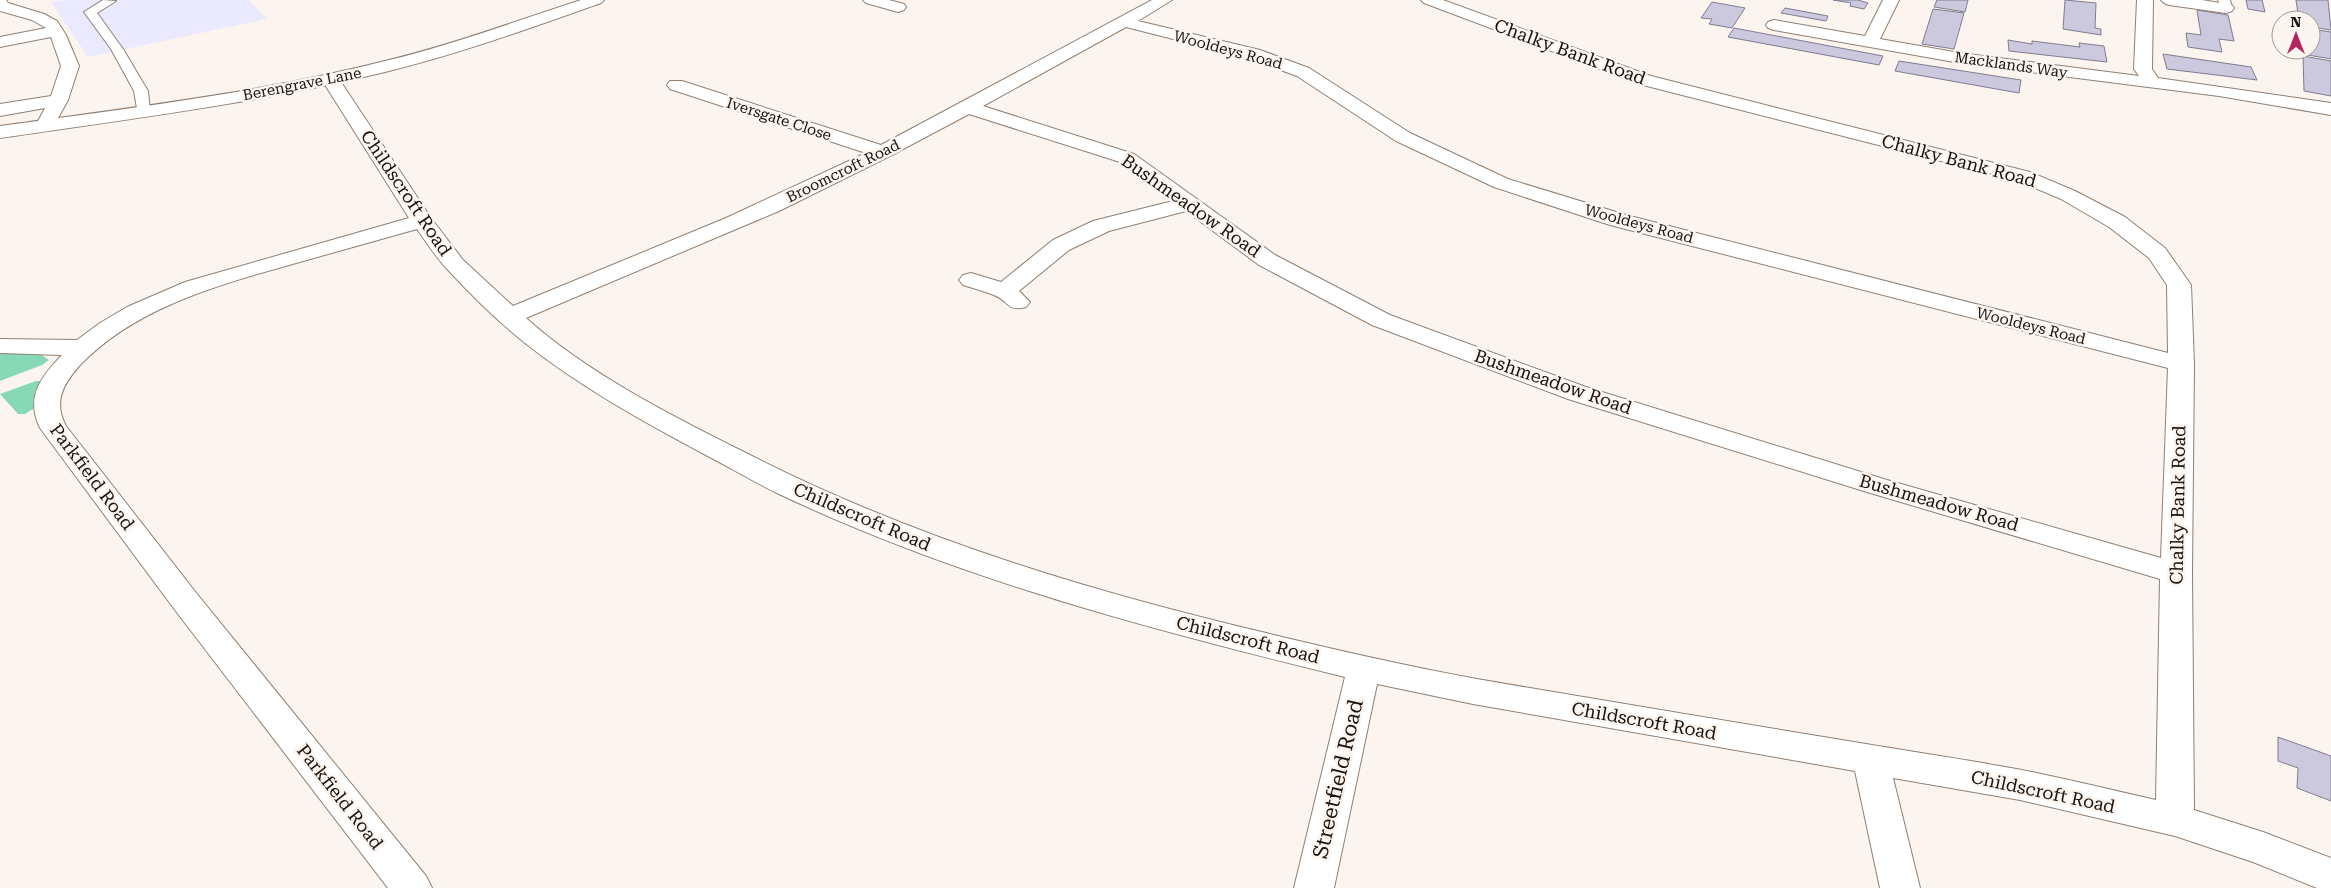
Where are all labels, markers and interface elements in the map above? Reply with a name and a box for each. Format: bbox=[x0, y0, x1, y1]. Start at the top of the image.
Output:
north arrow bbox=[2271, 10, 2321, 60]
street label: Chalky Bank Road bbox=[1492, 14, 1649, 89]
text: N bbox=[2291, 14, 2302, 30]
street label: Wooldeys Road bbox=[1172, 27, 1285, 73]
street label: Macklands Way bbox=[1953, 48, 2069, 82]
street label: Berengrave Lane bbox=[241, 64, 363, 104]
street label: Iversgate Close bbox=[724, 94, 834, 144]
street label: Childscroft Road bbox=[357, 126, 456, 260]
street label: Chalky Bank Road bbox=[1879, 130, 2039, 191]
street label: Broomcroft Road bbox=[783, 136, 903, 206]
street label: Bushmeadow Road bbox=[1118, 150, 1265, 262]
street label: Wooldeys Road bbox=[1583, 201, 1696, 247]
street label: Wooldeys Road bbox=[1975, 304, 2088, 348]
street label: Bushmeadow Road bbox=[1472, 345, 1635, 418]
street label: Parkfield Road bbox=[46, 420, 139, 534]
street label: Chalky Bank Road bbox=[2166, 425, 2189, 585]
street label: Bushmeadow Road bbox=[1857, 470, 2022, 535]
street label: Childscroft Road bbox=[790, 478, 934, 555]
street label: Childscroft Road bbox=[1174, 612, 1322, 668]
street label: Streetfield Road bbox=[1308, 697, 1368, 861]
street label: Childscroft Road bbox=[1570, 697, 1719, 744]
street label: Parkfield Road bbox=[293, 740, 388, 854]
street label: Childscroft Road bbox=[1969, 766, 2118, 817]

